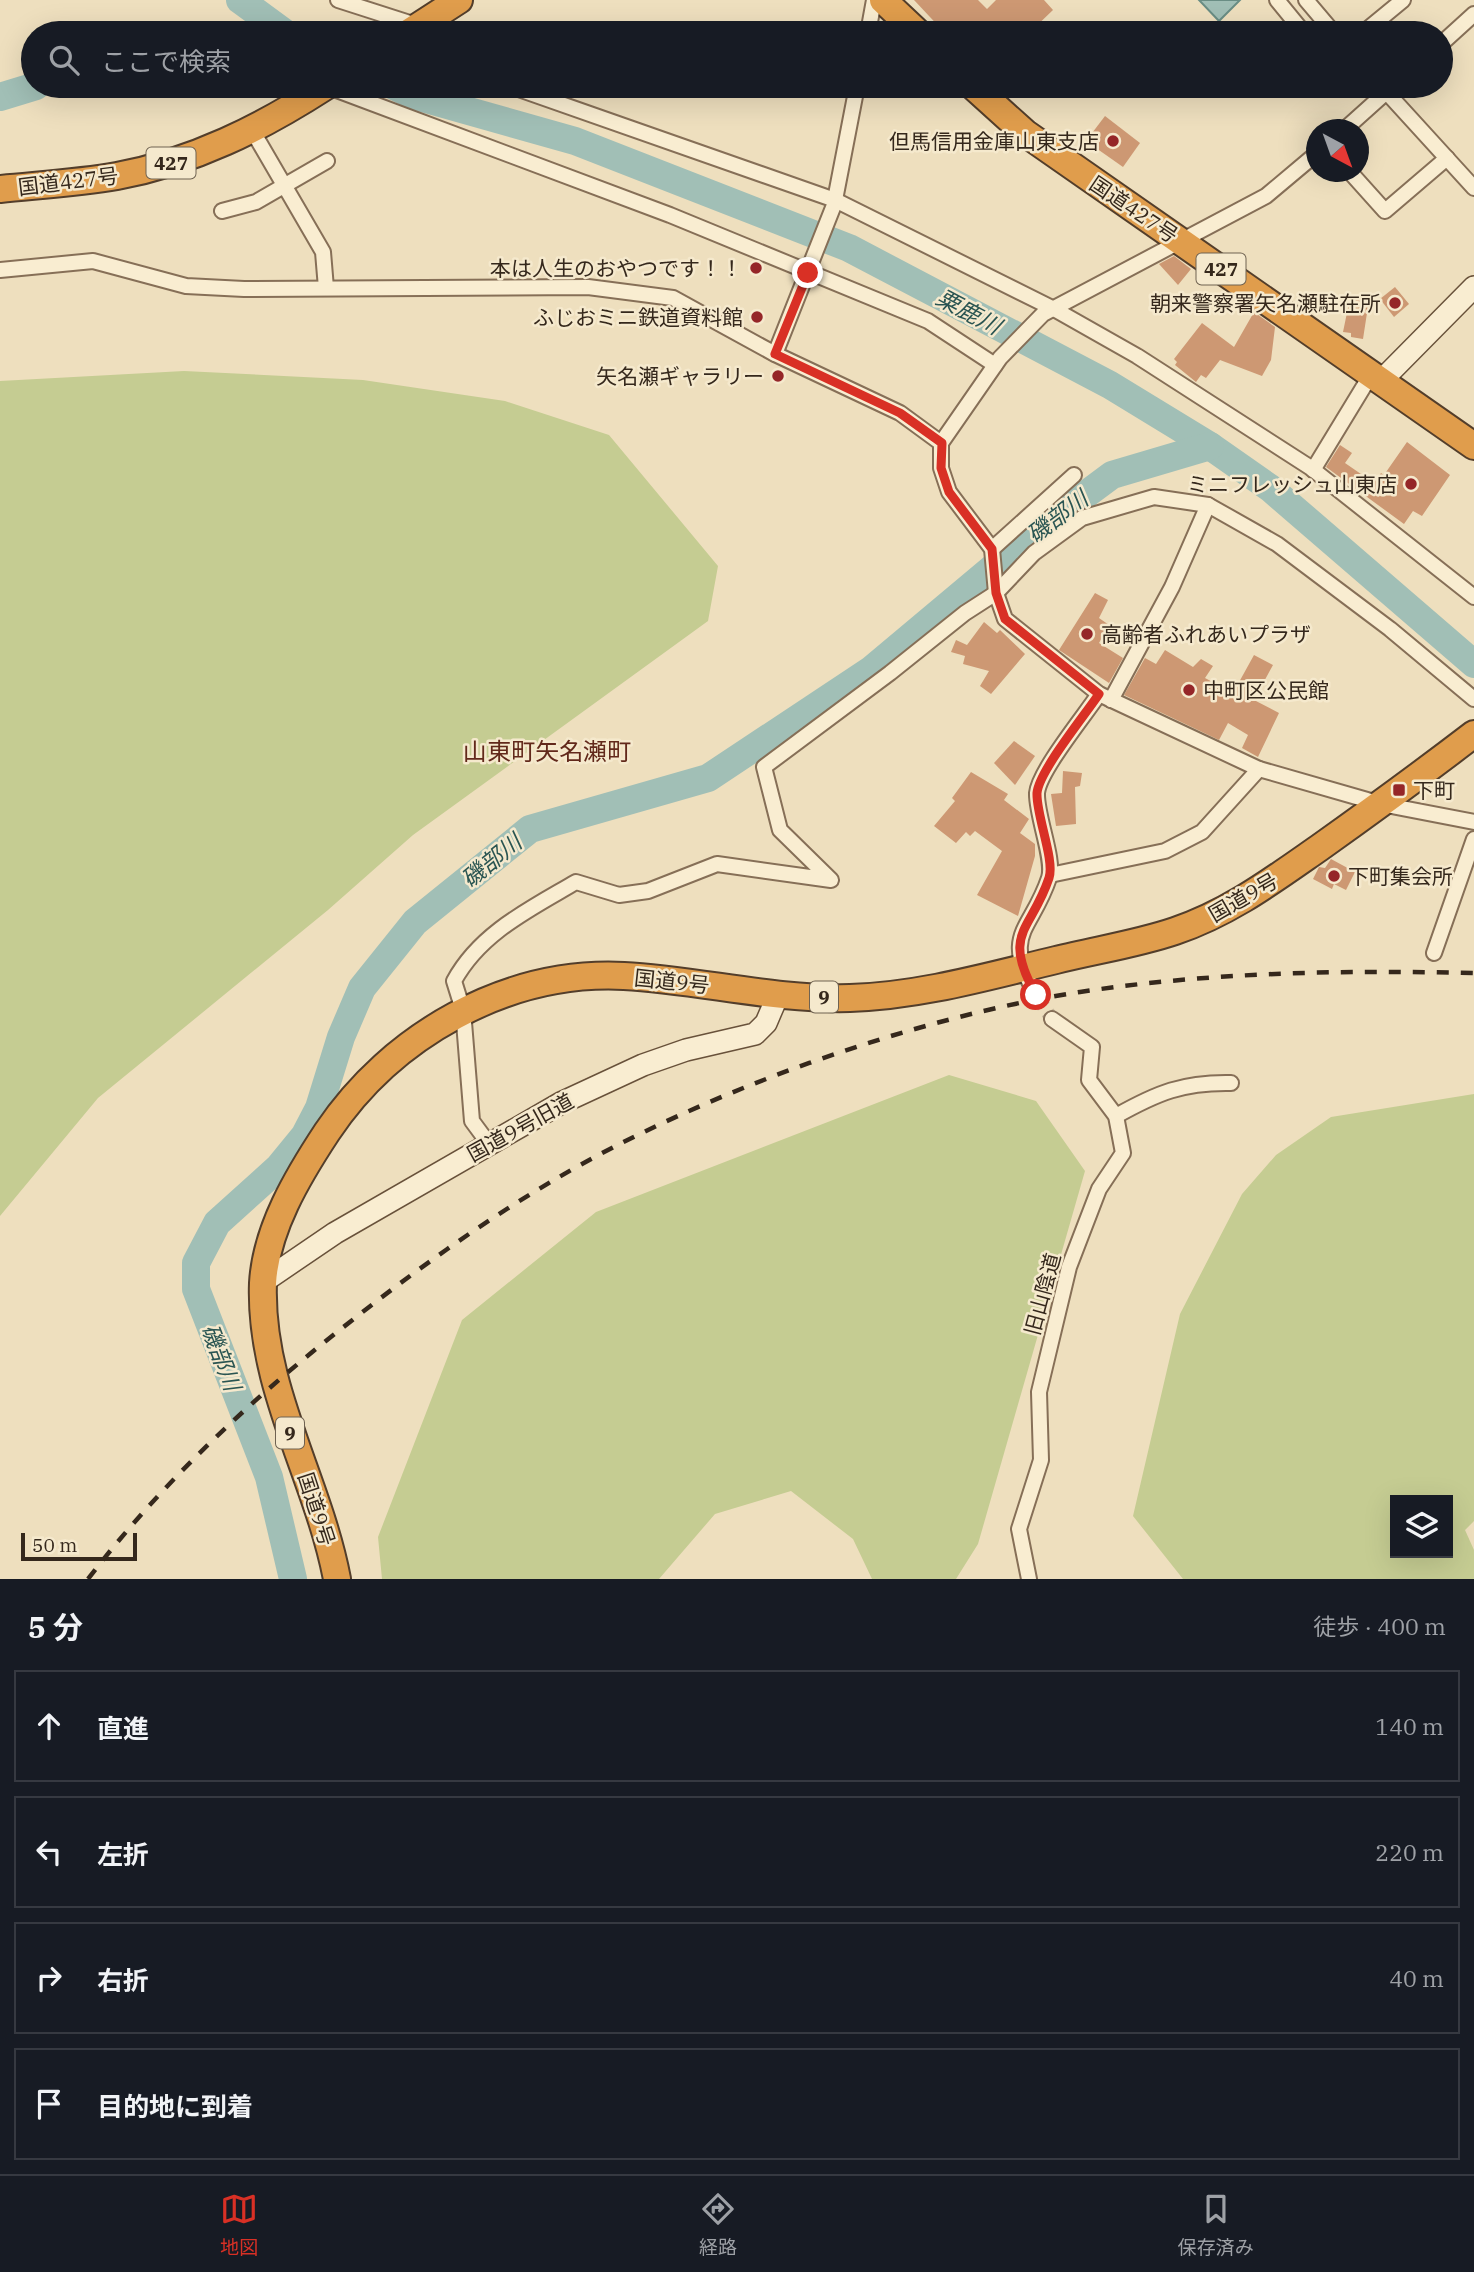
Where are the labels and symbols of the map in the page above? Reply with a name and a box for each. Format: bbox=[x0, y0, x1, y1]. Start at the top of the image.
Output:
north arrow bbox=[1306, 119, 1369, 182]
place label: 但馬信用金庫山東支店 bbox=[889, 127, 1099, 155]
marker: 但馬信用金庫山東支店 bbox=[1105, 133, 1121, 149]
road number: 427 bbox=[146, 148, 196, 178]
street label: 国道427号 bbox=[16, 161, 120, 201]
street label: 国道427号 bbox=[1084, 169, 1184, 249]
place label: 本は人生のおやつです！！ bbox=[490, 254, 742, 282]
road number: 427 bbox=[1196, 254, 1246, 284]
route end bbox=[792, 257, 823, 288]
marker: 本は人生のおやつです！！ bbox=[748, 260, 764, 276]
water label: 粟鹿川 bbox=[931, 282, 1009, 342]
place label: 朝来警察署矢名瀬駐在所 bbox=[1150, 289, 1381, 317]
marker: 朝来警察署矢名瀬駐在所 bbox=[1387, 295, 1403, 311]
place label: ふじおミニ鉄道資料館 bbox=[533, 303, 743, 331]
marker: ふじおミニ鉄道資料館 bbox=[749, 309, 765, 325]
place label: 矢名瀬ギャラリー bbox=[596, 362, 764, 390]
marker: 矢名瀬ギャラリー bbox=[770, 368, 786, 384]
place label: ミニフレッシュ山東店 bbox=[1187, 470, 1397, 498]
marker: ミニフレッシュ山東店 bbox=[1403, 476, 1419, 492]
water label: 磯部川 bbox=[1020, 481, 1096, 549]
place label: 高齢者ふれあいプラザ bbox=[1101, 620, 1311, 648]
marker: 高齢者ふれあいプラザ bbox=[1079, 626, 1095, 642]
place label: 中町区公民館 bbox=[1203, 676, 1329, 704]
marker: 中町区公民館 bbox=[1181, 682, 1197, 698]
district label: 山東町矢名瀬町 bbox=[463, 735, 631, 767]
place label: 下町 bbox=[1413, 776, 1455, 804]
marker: 下町 bbox=[1391, 782, 1407, 798]
water label: 磯部川 bbox=[455, 825, 530, 893]
place label: 下町集会所 bbox=[1348, 862, 1453, 890]
street label: 国道9号 bbox=[1203, 866, 1283, 928]
marker: 下町集会所 bbox=[1326, 868, 1342, 884]
street label: 国道9号 bbox=[633, 963, 711, 999]
route start bbox=[1020, 979, 1051, 1010]
road number: 9 bbox=[810, 981, 838, 1012]
street label: 国道9号旧道 bbox=[462, 1086, 578, 1168]
street label: 旧山陰道 bbox=[1018, 1250, 1066, 1338]
water label: 磯部川 bbox=[196, 1319, 249, 1397]
road number: 9 bbox=[276, 1418, 304, 1448]
street label: 国道9号 bbox=[292, 1469, 342, 1549]
scale bar bbox=[21, 1530, 136, 1562]

